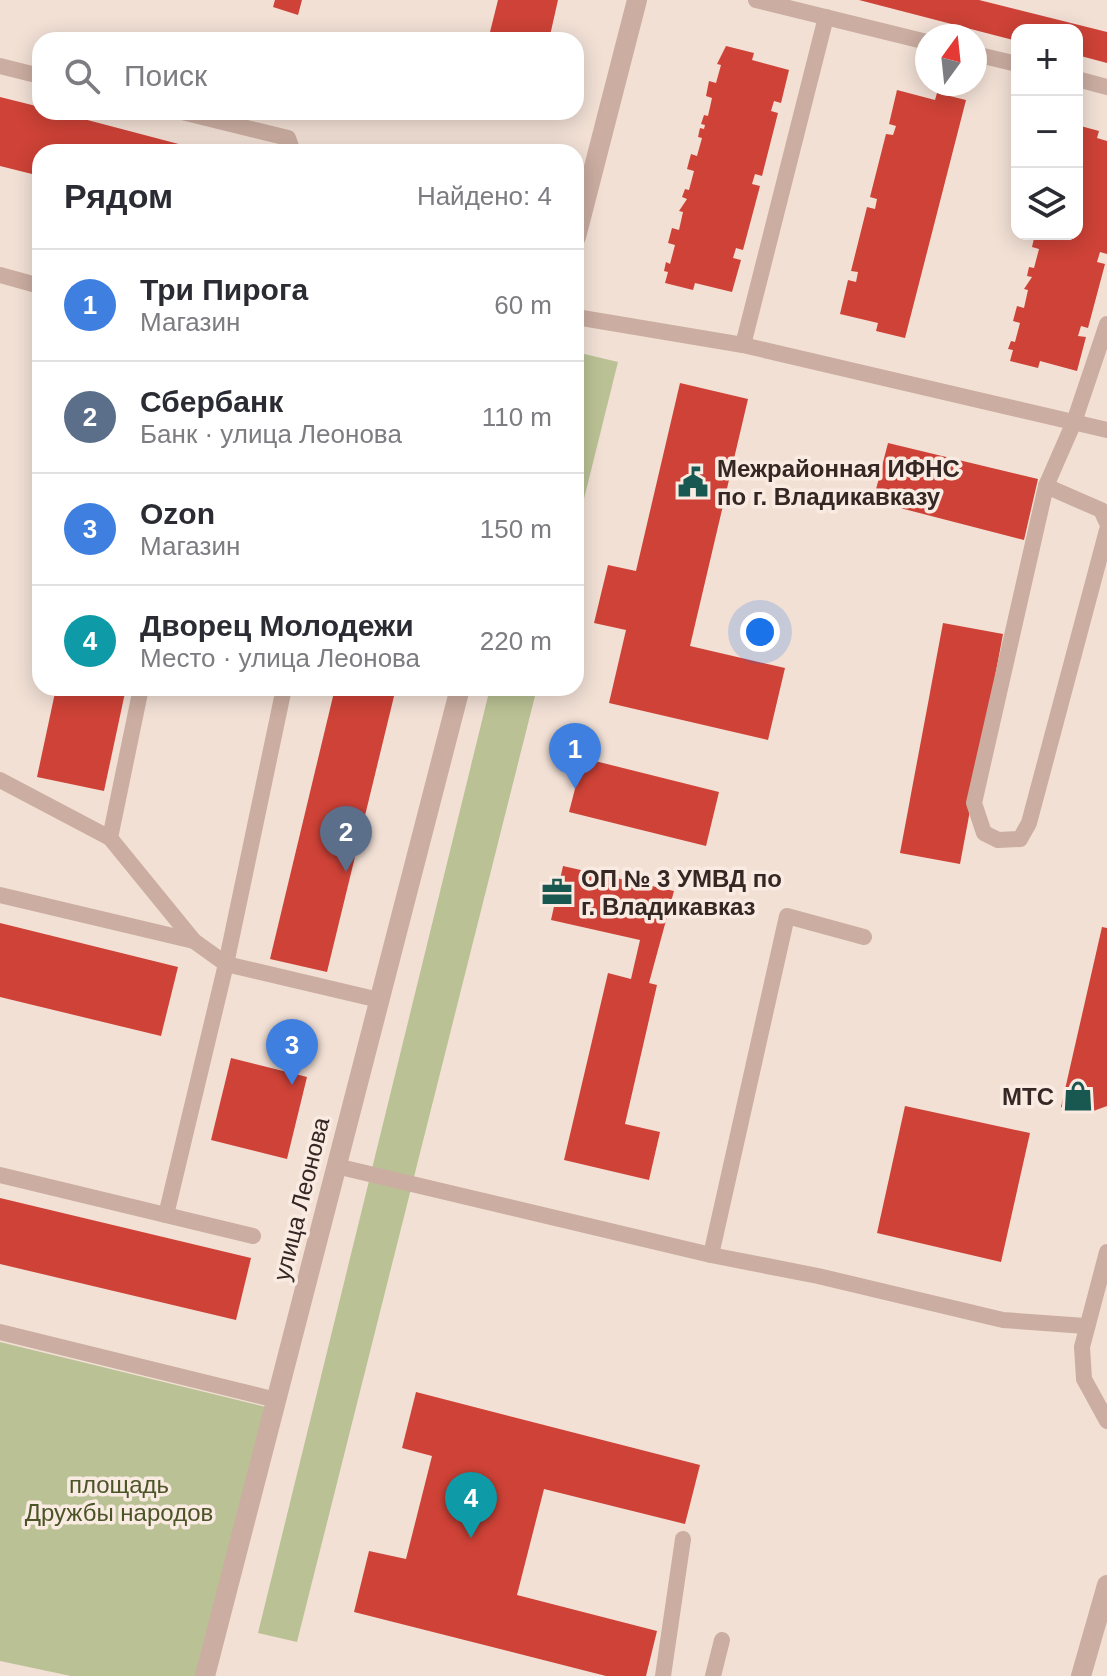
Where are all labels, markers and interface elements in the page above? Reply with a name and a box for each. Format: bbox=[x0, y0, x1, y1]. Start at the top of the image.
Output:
north arrow bbox=[915, 24, 987, 96]
map controls bbox=[1011, 24, 1083, 240]
button: + bbox=[1011, 24, 1083, 96]
search box bbox=[32, 32, 584, 120]
icon: search bbox=[60, 54, 104, 98]
text: Поиск bbox=[124, 59, 207, 92]
button: − bbox=[1011, 96, 1083, 168]
button: layers bbox=[1011, 168, 1083, 240]
text: Рядом bbox=[64, 177, 173, 215]
text: Найдено: 4 bbox=[417, 181, 552, 211]
text: Три Пирога bbox=[140, 273, 308, 306]
text: 1 bbox=[83, 290, 97, 320]
text: 60 m bbox=[494, 290, 552, 320]
text: Магазин bbox=[140, 307, 240, 337]
text: Сбербанк bbox=[140, 385, 283, 418]
text: 2 bbox=[83, 402, 97, 432]
text: 110 m bbox=[482, 402, 552, 432]
text: Банк · улица Леонова bbox=[140, 419, 402, 449]
place label: Межрайонная ИФНС по г. Владикавказу bbox=[717, 455, 960, 510]
public building icon: Межрайонная ИФНС по г. Владикавказу bbox=[676, 465, 710, 499]
text: Ozon bbox=[140, 497, 215, 530]
text: 3 bbox=[83, 514, 97, 544]
text: 150 m bbox=[480, 514, 552, 544]
text: Магазин bbox=[140, 531, 240, 561]
text: Дворец Молодежи bbox=[140, 609, 414, 642]
your location bbox=[740, 612, 780, 652]
text: 4 bbox=[83, 626, 97, 656]
text: 220 m bbox=[480, 626, 552, 656]
text: Место · улица Леонова bbox=[140, 643, 420, 673]
pin: 1 bbox=[549, 723, 601, 789]
pin: 2 bbox=[320, 806, 372, 872]
place label: ОП № 3 УМВД по г. Владикавказ bbox=[581, 865, 782, 920]
office icon: ОП № 3 УМВД по г. Владикавказ bbox=[540, 875, 574, 909]
pin: 3 bbox=[266, 1019, 318, 1085]
shop icon: МТС bbox=[1061, 1079, 1095, 1113]
place label: МТС bbox=[1002, 1083, 1054, 1110]
street label: улица Леонова bbox=[268, 1114, 335, 1284]
park label: площадь Дружбы народов bbox=[25, 1471, 213, 1526]
pin: 4 bbox=[445, 1472, 497, 1538]

